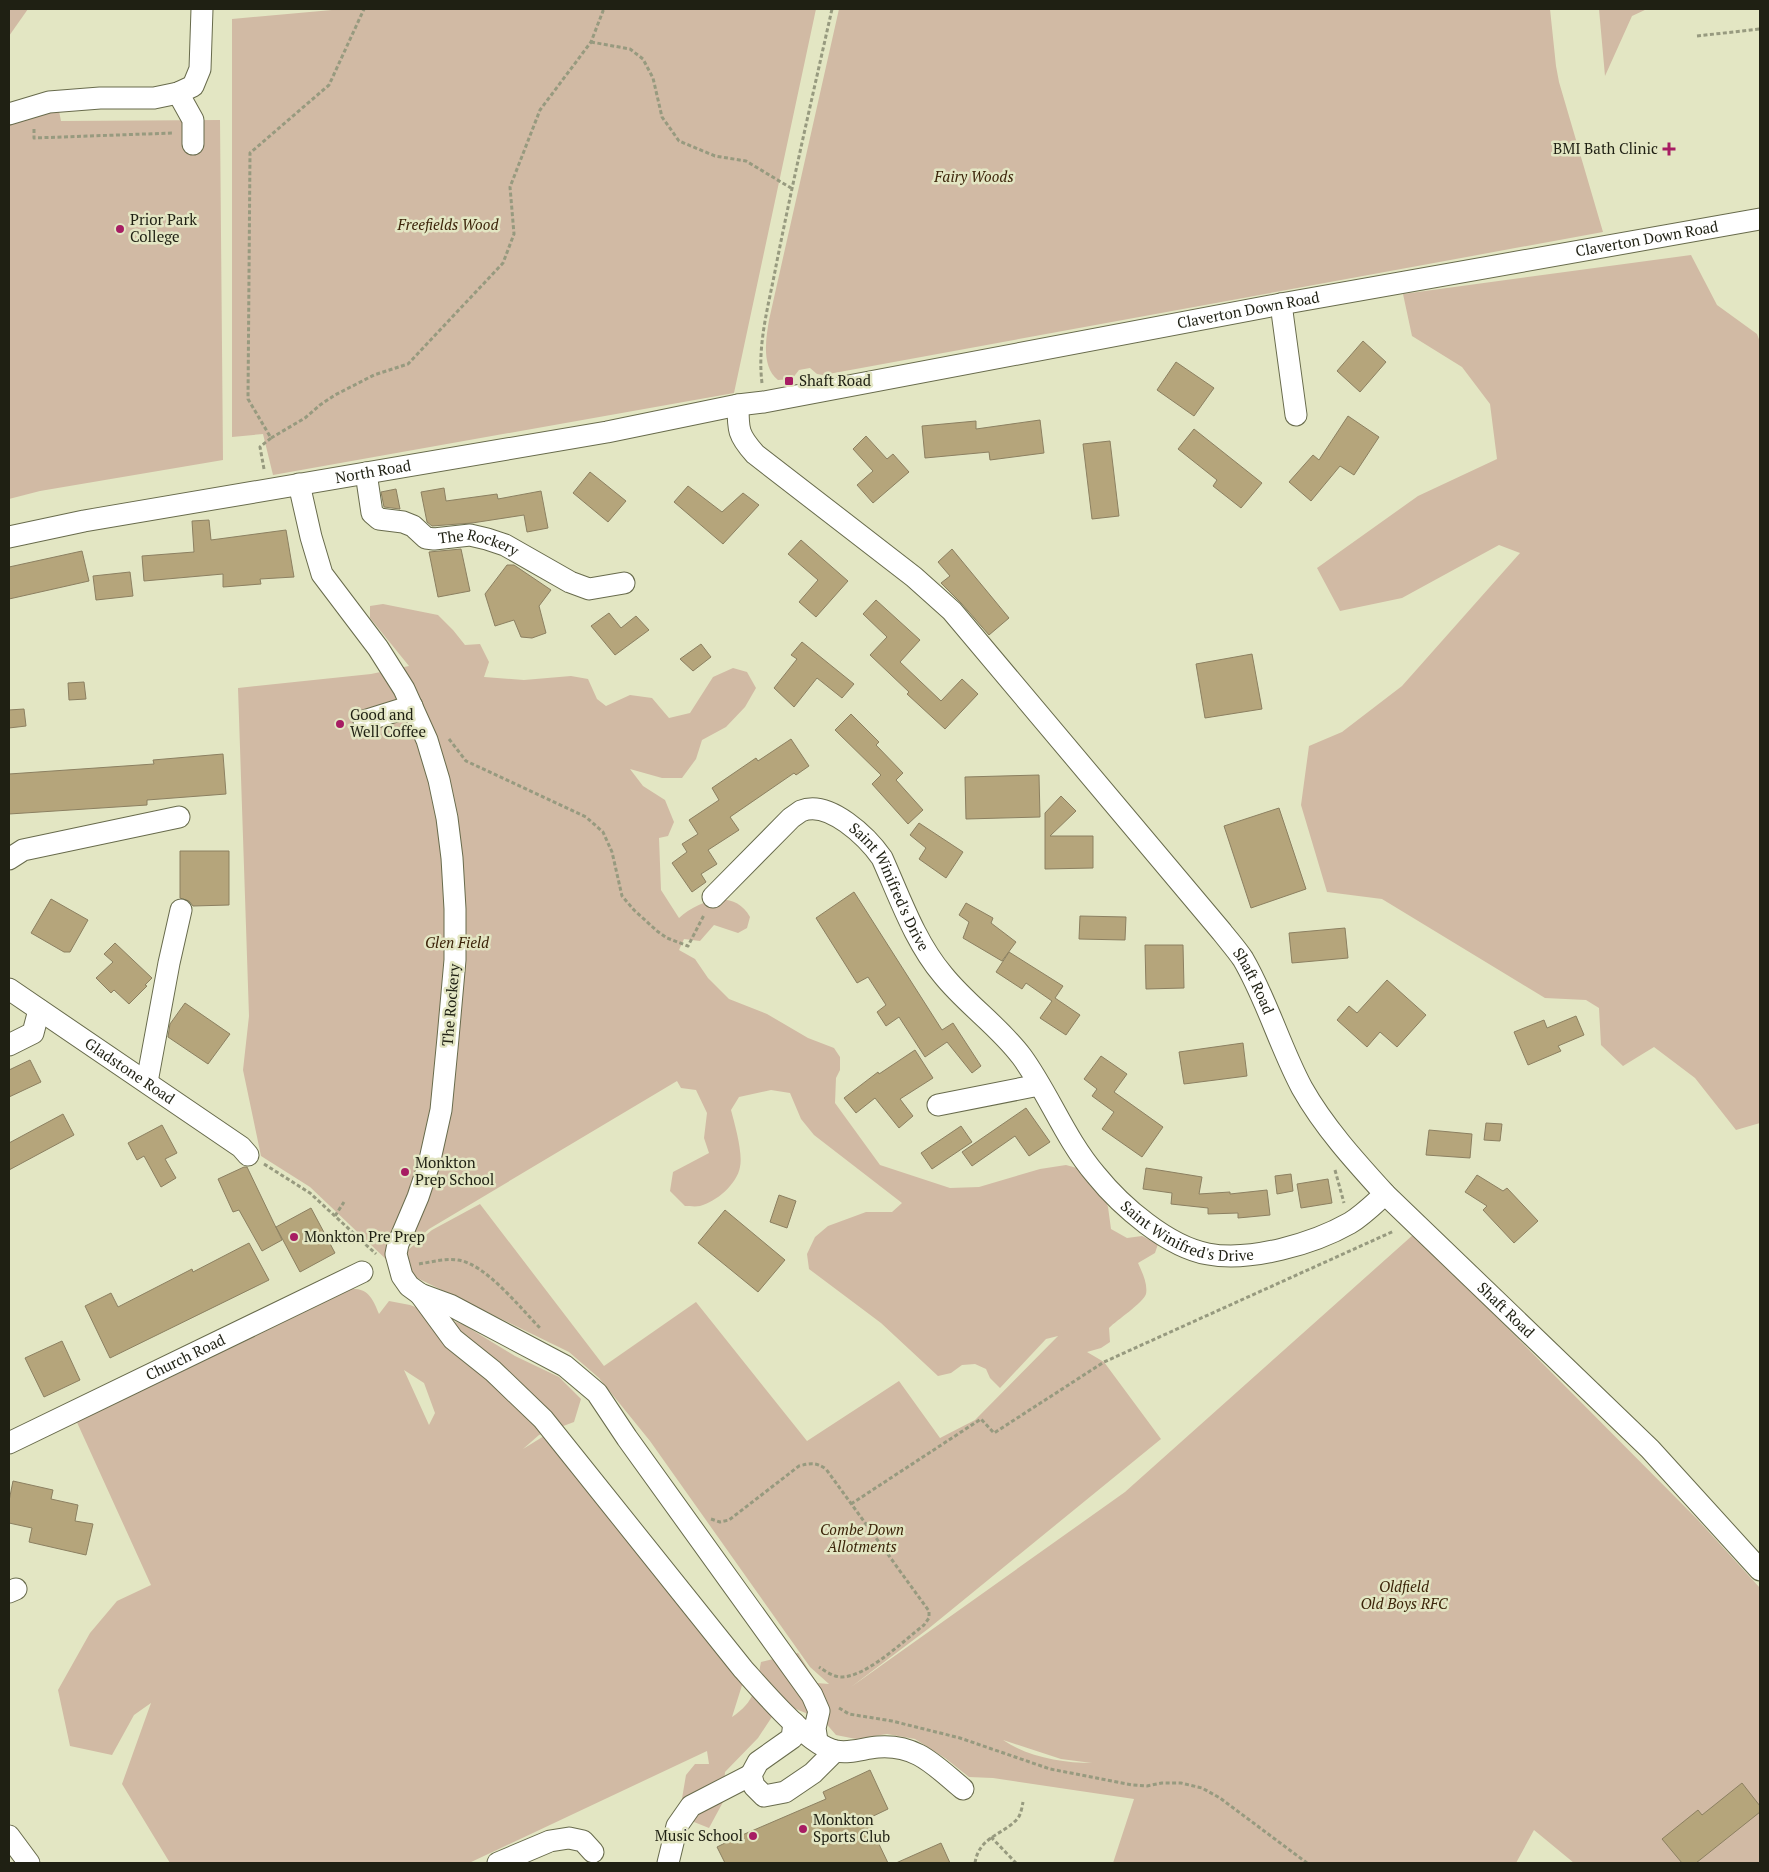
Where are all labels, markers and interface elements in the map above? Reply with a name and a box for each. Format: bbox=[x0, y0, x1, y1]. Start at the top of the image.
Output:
place label: BMI Bath Clinic bbox=[1553, 138, 1658, 158]
marker: BMI Bath Clinic bbox=[1662, 142, 1676, 156]
park label: Fairy Woods bbox=[933, 166, 1014, 186]
place label: Prior Park College bbox=[130, 209, 197, 246]
park label: Freefields Wood bbox=[397, 214, 499, 234]
street label: Claverton Down Road bbox=[1574, 216, 1720, 261]
marker: Prior Park College bbox=[114, 223, 126, 235]
street label: Claverton Down Road bbox=[1175, 286, 1321, 333]
place label: Shaft Road bbox=[799, 370, 871, 390]
marker: Shaft Road bbox=[783, 375, 795, 387]
street label: North Road bbox=[334, 455, 412, 487]
street label: The Rockery bbox=[437, 524, 523, 560]
place label: Good and Well Coffee bbox=[350, 704, 426, 741]
marker: Good and Well Coffee bbox=[334, 718, 346, 730]
street label: Saint Winifred's Drive bbox=[846, 817, 934, 954]
park label: Glen Field bbox=[425, 932, 490, 952]
street label: Shaft Road bbox=[1229, 943, 1279, 1017]
street label: The Rockery bbox=[436, 963, 464, 1047]
street label: Gladstone Road bbox=[81, 1033, 179, 1108]
place label: Monkton Prep School bbox=[415, 1152, 494, 1189]
marker: Monkton Prep School bbox=[399, 1166, 411, 1178]
street label: Saint Winifred's Drive bbox=[1117, 1196, 1255, 1265]
place label: Monkton Pre Prep bbox=[304, 1226, 425, 1246]
marker: Monkton Pre Prep bbox=[288, 1231, 300, 1243]
street label: Shaft Road bbox=[1474, 1277, 1539, 1342]
street label: Church Road bbox=[142, 1329, 228, 1384]
park label: Combe Down Allotments bbox=[820, 1519, 904, 1556]
park label: Oldfield Old Boys RFC bbox=[1360, 1576, 1449, 1613]
place label: Monkton Sports Club bbox=[813, 1809, 890, 1846]
marker: Monkton Sports Club bbox=[797, 1823, 809, 1835]
place label: Music School bbox=[655, 1825, 743, 1845]
marker: Music School bbox=[747, 1830, 759, 1842]

